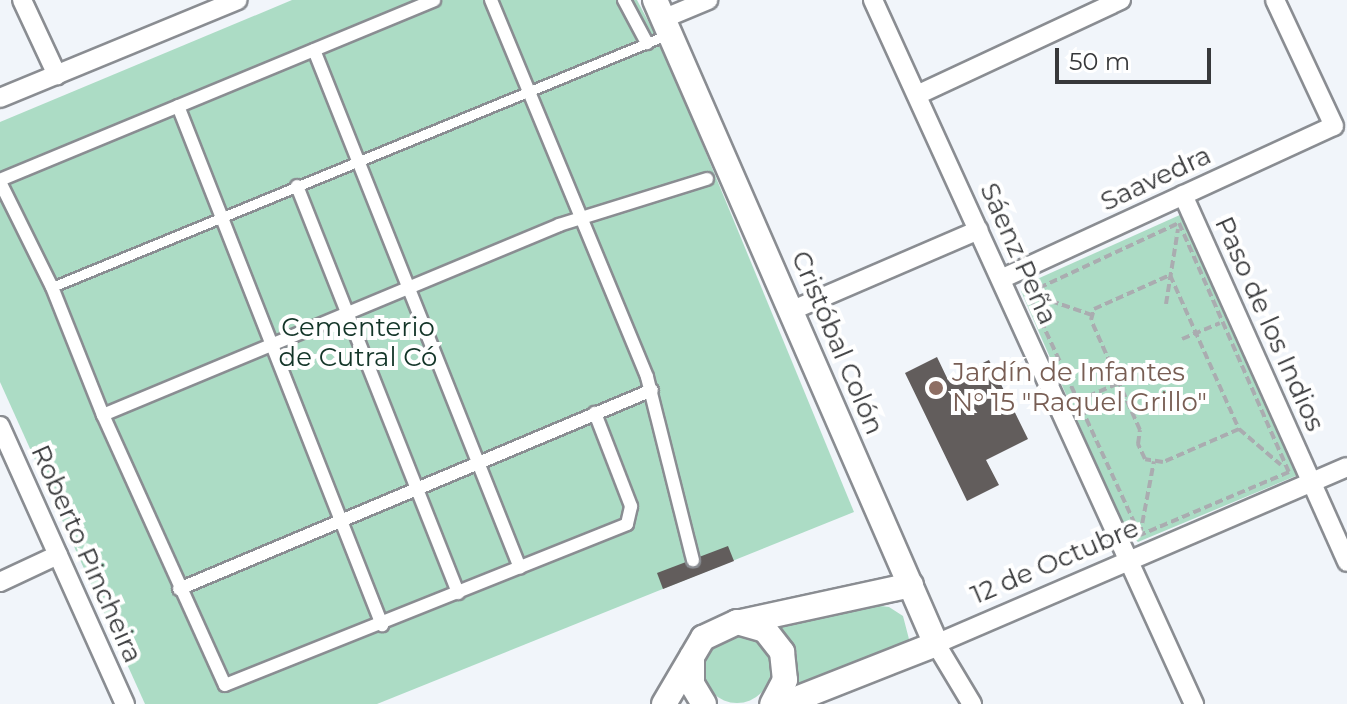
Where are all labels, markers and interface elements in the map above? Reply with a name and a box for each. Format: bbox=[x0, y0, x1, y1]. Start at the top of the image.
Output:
scale bar bbox=[1059, 32, 1215, 82]
text: 50 m bbox=[1069, 47, 1130, 76]
street label: Saavedra bbox=[1096, 140, 1216, 218]
street label: Sáenz Peña bbox=[973, 178, 1063, 330]
street label: Paso de los Indios bbox=[1208, 212, 1330, 436]
street label: Cristóbal Colón bbox=[784, 247, 890, 439]
park label: Cementerio de Cutral Có bbox=[279, 312, 437, 374]
place label: Jardín de Infantes N° 15 "Raquel Grillo" bbox=[952, 357, 1207, 418]
marker: Jardín de Infantes N° 15 "Raquel Grillo" bbox=[927, 379, 945, 397]
street label: Roberto Pincheira bbox=[24, 440, 148, 668]
street label: 12 de Octubre bbox=[966, 513, 1144, 611]

